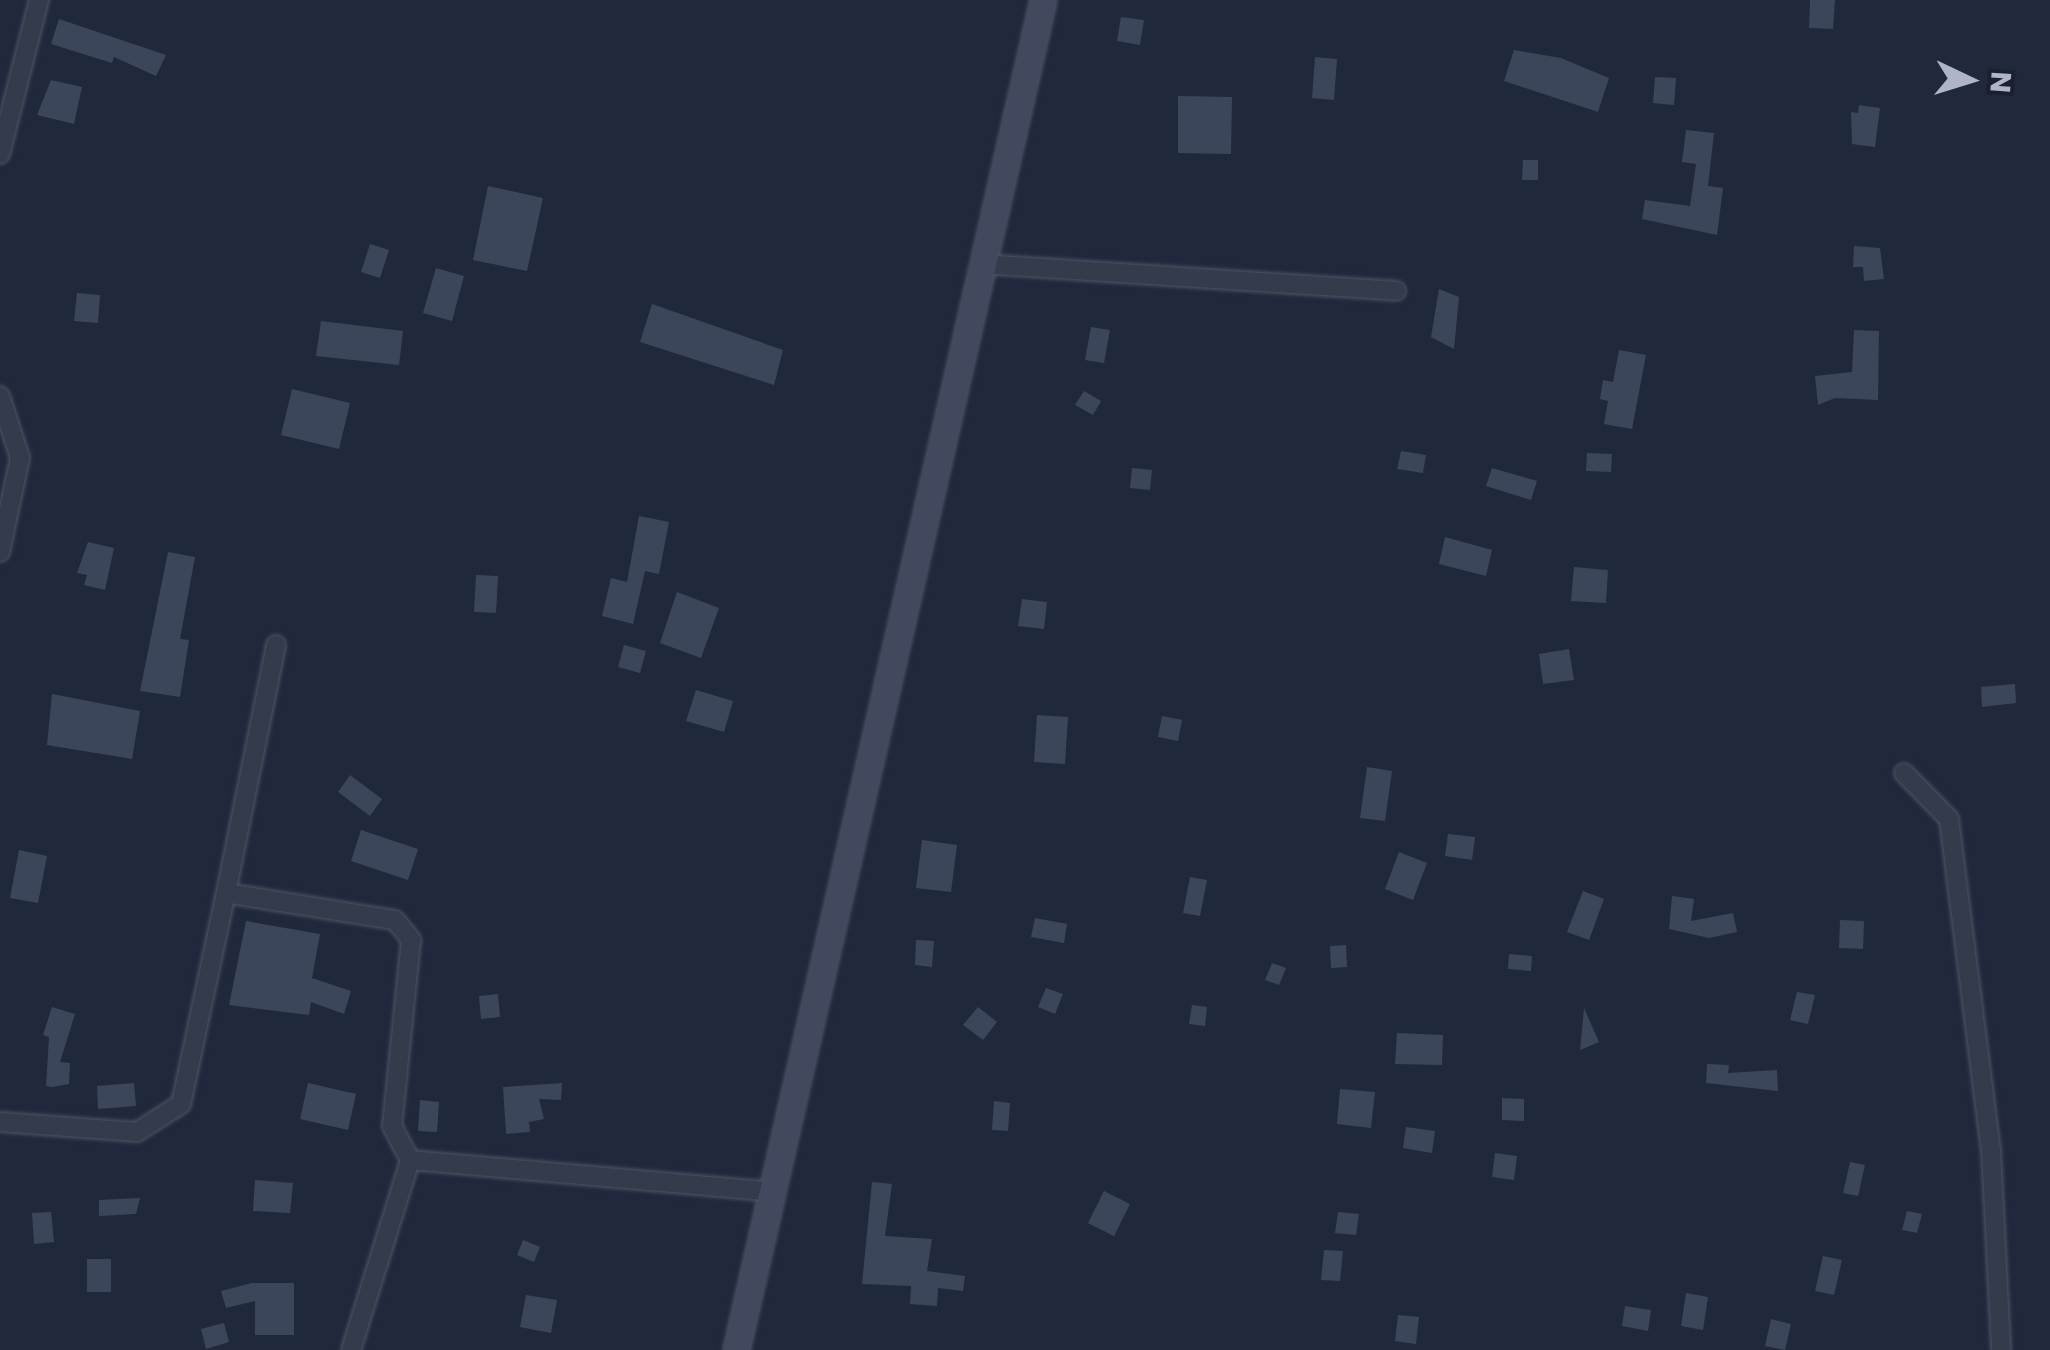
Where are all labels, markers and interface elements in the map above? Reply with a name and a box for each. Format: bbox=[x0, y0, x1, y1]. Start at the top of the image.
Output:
north arrow bbox=[1920, 30, 2020, 130]
text: N bbox=[1980, 70, 2021, 94]

